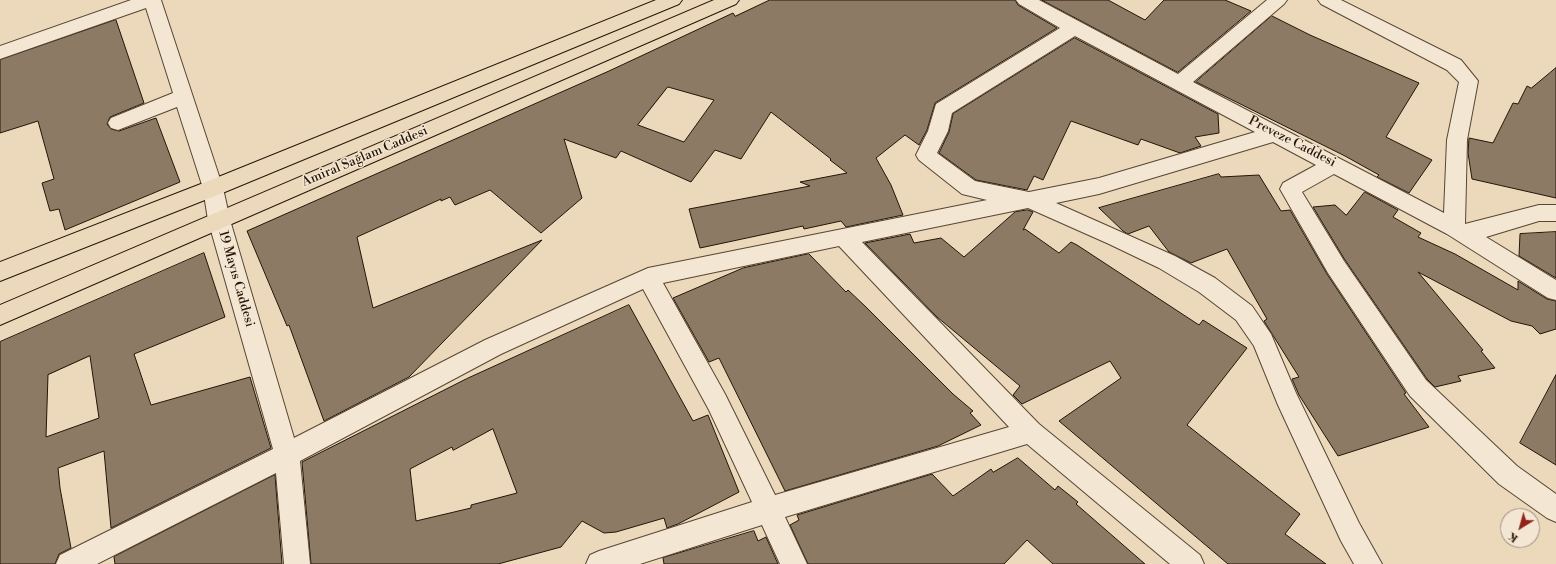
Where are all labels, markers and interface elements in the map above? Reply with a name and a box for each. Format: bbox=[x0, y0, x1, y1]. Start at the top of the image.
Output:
street label: Preveze Caddesi bbox=[1246, 113, 1338, 171]
street label: Amiral Sağlam Caddesi bbox=[300, 123, 430, 191]
street label: 19 Mayıs Caddesi bbox=[215, 229, 257, 329]
north arrow bbox=[1500, 508, 1540, 548]
text: K bbox=[1506, 529, 1521, 545]

